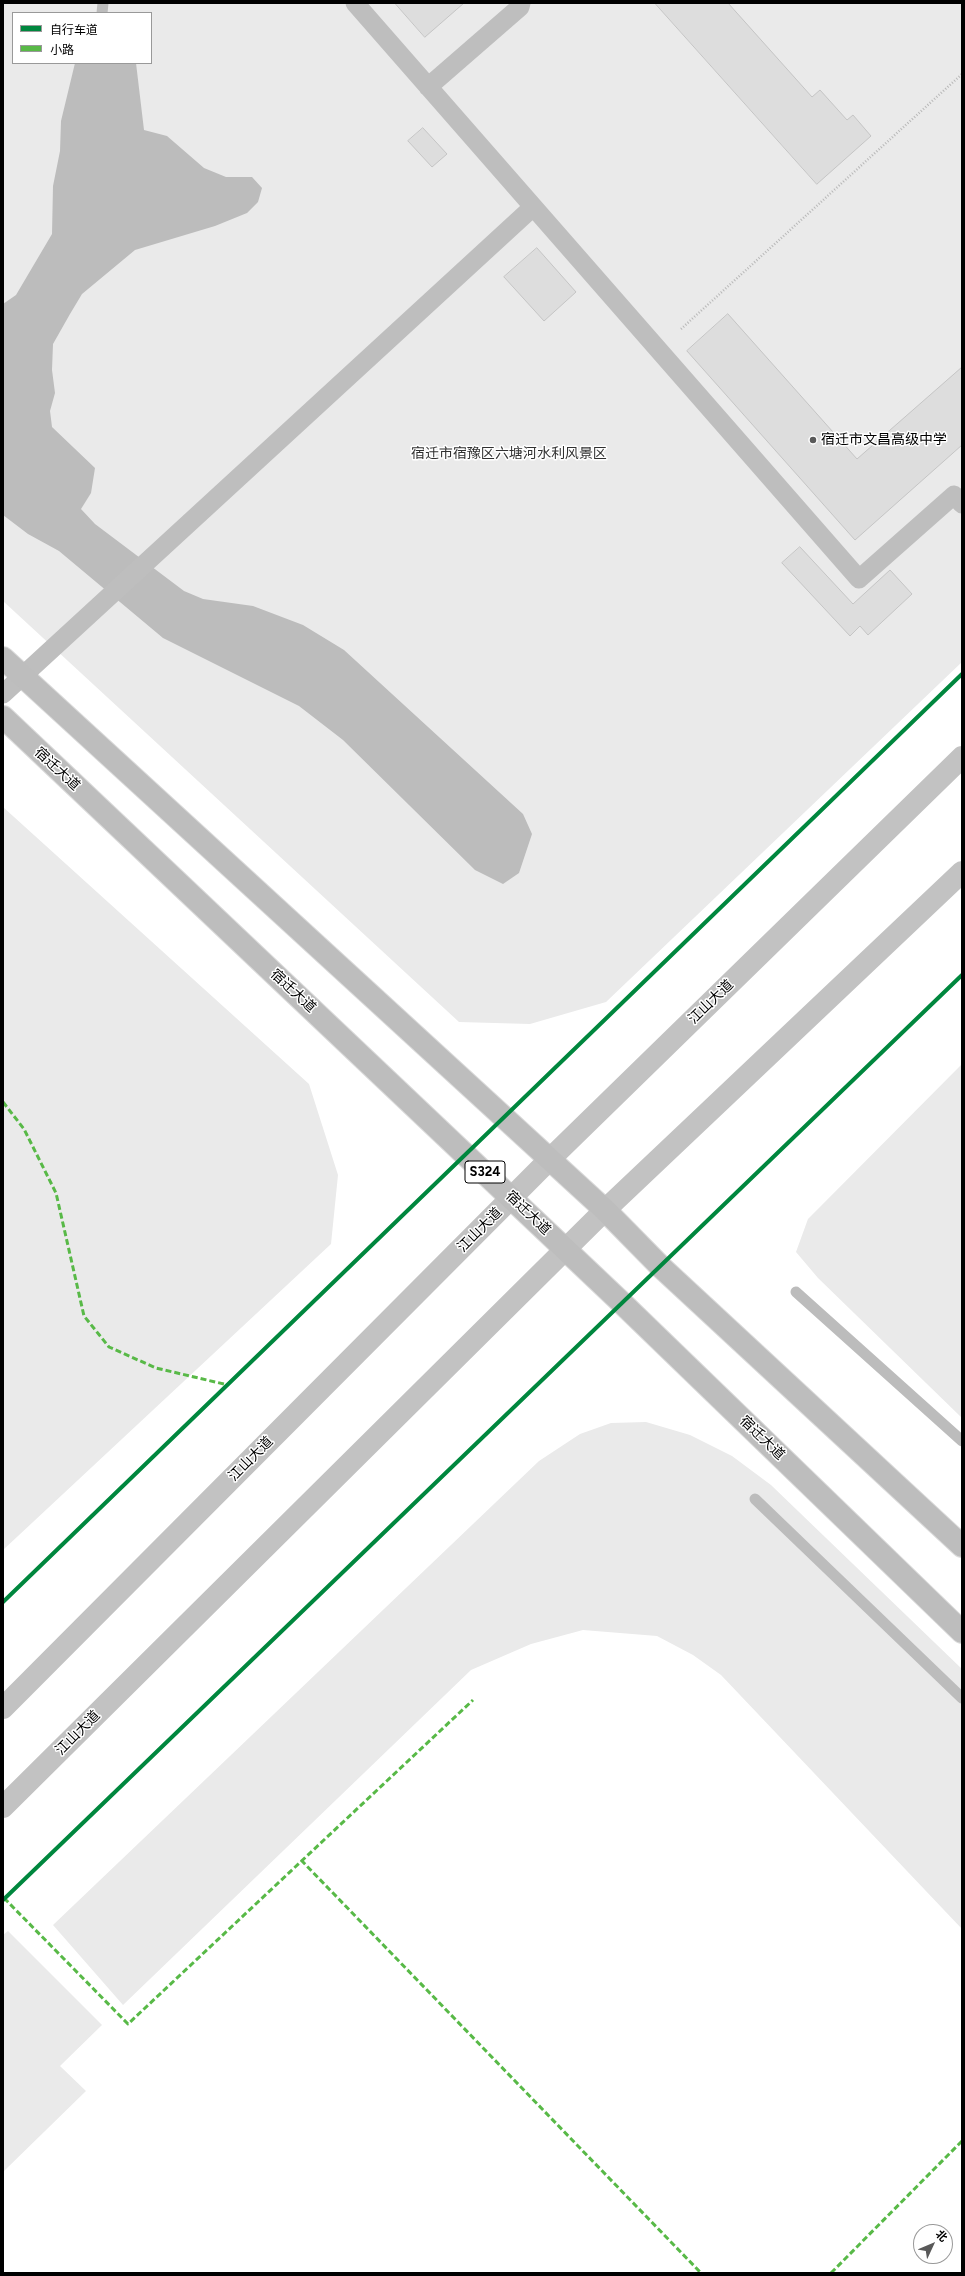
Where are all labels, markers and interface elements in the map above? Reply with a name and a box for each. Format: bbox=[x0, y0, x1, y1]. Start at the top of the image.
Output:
legend bbox=[12, 12, 152, 64]
text: 自行车道 bbox=[50, 23, 98, 37]
text: 小路 bbox=[50, 43, 74, 57]
place label: 宿迁市文昌高级中学 bbox=[821, 432, 947, 448]
marker: 宿迁市文昌高级中学 bbox=[808, 435, 818, 445]
park label: 宿迁市宿豫区六塘河水利风景区 bbox=[411, 446, 607, 462]
street label: 宿迁大道 bbox=[31, 744, 83, 794]
street label: 宿迁大道 bbox=[267, 966, 319, 1016]
street label: 江山大道 bbox=[685, 977, 737, 1027]
road number: S324 bbox=[465, 1161, 505, 1183]
street label: 宿迁大道 bbox=[502, 1188, 554, 1238]
street label: 江山大道 bbox=[454, 1204, 506, 1256]
street label: 宿迁大道 bbox=[736, 1413, 788, 1463]
street label: 江山大道 bbox=[225, 1433, 277, 1485]
street label: 江山大道 bbox=[52, 1707, 104, 1759]
north arrow bbox=[913, 2224, 953, 2264]
text: 北 bbox=[933, 2228, 950, 2244]

